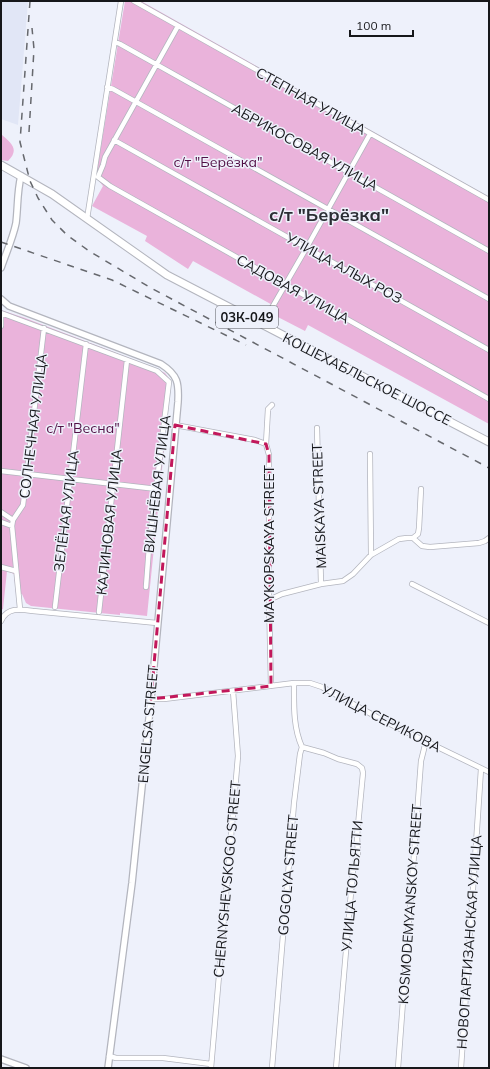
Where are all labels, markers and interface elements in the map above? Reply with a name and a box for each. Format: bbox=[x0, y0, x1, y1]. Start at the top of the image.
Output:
scale bar bbox=[350, 12, 413, 38]
text: 100 m bbox=[356, 18, 391, 33]
street label: СТЕПНАЯ УЛИЦА bbox=[253, 63, 370, 139]
street label: АБРИКОСОВАЯ УЛИЦА bbox=[229, 99, 382, 195]
park label: с/т "Берёзка" bbox=[174, 153, 262, 171]
district label: с/т "Берёзка" bbox=[269, 203, 389, 226]
street label: УЛИЦА АЛЫХ РОЗ bbox=[282, 228, 405, 308]
street label: САДОВАЯ УЛИЦА bbox=[233, 250, 353, 328]
road number: 03К-049 bbox=[216, 306, 278, 328]
street label: КОШЕХАБЛЬСКОЕ ШОССЕ bbox=[280, 329, 454, 429]
street label: СОЛНЕЧНАЯ УЛИЦА bbox=[15, 352, 51, 499]
street label: ВИШНЁВАЯ УЛИЦА bbox=[140, 413, 174, 554]
park label: с/т "Весна" bbox=[46, 419, 120, 437]
street label: MAISKAYA STREET bbox=[308, 442, 330, 569]
street label: КАЛИНОВАЯ УЛИЦА bbox=[92, 447, 126, 596]
street label: ЗЕЛЁНАЯ УЛИЦА bbox=[50, 448, 82, 573]
street label: MAYKOPSKAYA STREET bbox=[260, 464, 278, 623]
street label: ENGELSA STREET bbox=[134, 664, 162, 784]
street label: УЛИЦА СЕРИКОВА bbox=[317, 679, 445, 756]
street label: CHERNYSHEVSKOGO STREET bbox=[209, 779, 245, 978]
street label: KOSMODEMYANSKOY STREET bbox=[394, 803, 426, 1005]
street label: GOGOLYA STREET bbox=[274, 813, 302, 936]
street label: УЛИЦА ТОЛЬЯТТИ bbox=[337, 820, 367, 953]
street label: НОВОПАРТИЗАНСКАЯ УЛИЦА bbox=[453, 834, 486, 1050]

